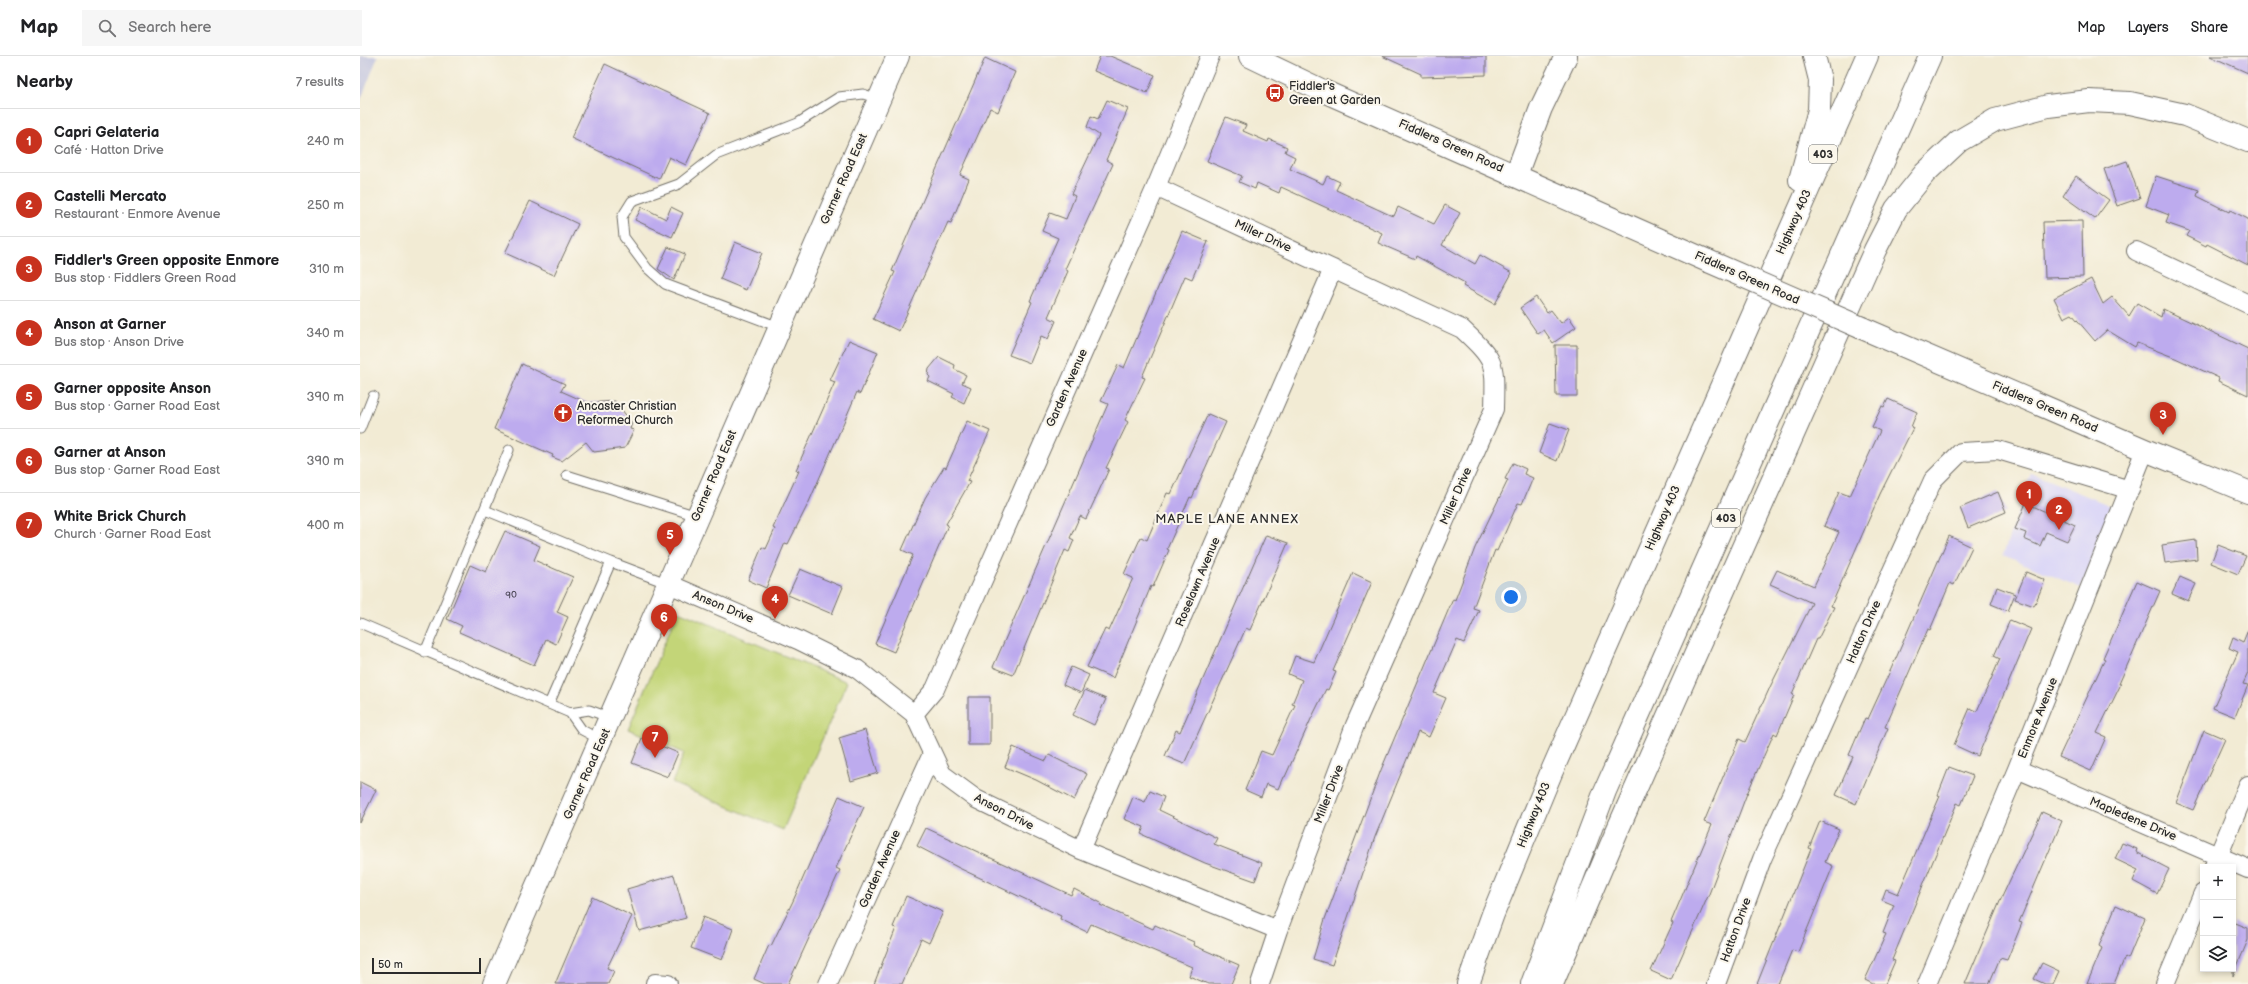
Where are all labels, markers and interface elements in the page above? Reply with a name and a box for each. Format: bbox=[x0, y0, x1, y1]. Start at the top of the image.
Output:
search box bbox=[82, 10, 362, 46]
text: Map bbox=[20, 16, 58, 39]
icon: search bbox=[96, 17, 118, 39]
text: Search here bbox=[128, 18, 211, 37]
text: Map bbox=[2077, 19, 2105, 36]
text: Layers bbox=[2127, 19, 2169, 36]
text: Share bbox=[2191, 19, 2228, 36]
text: Nearby bbox=[16, 72, 73, 92]
text: 7 results bbox=[296, 74, 344, 90]
place label: Fiddler's Green at Garden bbox=[1289, 79, 1381, 108]
bus stop icon: Fiddler's Green at Garden bbox=[1264, 82, 1286, 104]
street label: Fiddlers Green Road bbox=[1396, 116, 1506, 176]
text: Capri Gelateria bbox=[54, 123, 159, 142]
street label: Garner Road East bbox=[817, 131, 871, 227]
text: 1 bbox=[26, 133, 32, 149]
text: 240 m bbox=[307, 133, 344, 149]
text: Café · Hatton Drive bbox=[54, 142, 164, 158]
road number: 403 bbox=[1809, 145, 1837, 163]
text: Castelli Mercato bbox=[54, 187, 167, 206]
street label: Highway 403 bbox=[1773, 187, 1815, 257]
text: 2 bbox=[25, 197, 33, 213]
text: 250 m bbox=[307, 197, 344, 213]
text: Restaurant · Enmore Avenue bbox=[54, 206, 221, 222]
street label: Miller Drive bbox=[1232, 216, 1294, 256]
street label: Fiddlers Green Road bbox=[1692, 248, 1802, 308]
text: Fiddler's Green opposite Enmore bbox=[54, 251, 279, 270]
text: 3 bbox=[25, 261, 33, 277]
text: 310 m bbox=[309, 261, 344, 277]
text: Bus stop · Fiddlers Green Road bbox=[54, 270, 236, 286]
text: Anson at Garner bbox=[54, 315, 166, 334]
text: 4 bbox=[25, 325, 33, 341]
text: 340 m bbox=[306, 325, 344, 341]
text: Bus stop · Anson Drive bbox=[54, 334, 184, 350]
street label: Garden Avenue bbox=[1043, 347, 1091, 429]
street label: Fiddlers Green Road bbox=[1990, 378, 2100, 436]
text: Garner opposite Anson bbox=[54, 379, 211, 398]
text: 5 bbox=[25, 389, 33, 405]
text: 390 m bbox=[307, 389, 344, 405]
text: Bus stop · Garner Road East bbox=[54, 398, 220, 414]
place label: Ancaster Christian Reformed Church bbox=[577, 399, 677, 428]
church icon: Ancaster Christian Reformed Church bbox=[552, 402, 574, 424]
pin: 3 bbox=[2150, 402, 2176, 435]
street label: Garner Road East bbox=[688, 428, 740, 524]
text: Garner at Anson bbox=[54, 443, 166, 462]
text: 6 bbox=[25, 453, 33, 469]
text: 390 m bbox=[307, 453, 344, 469]
text: Bus stop · Garner Road East bbox=[54, 462, 220, 478]
street label: Miller Drive bbox=[1437, 465, 1475, 527]
pin: 1 bbox=[2016, 481, 2042, 514]
street label: Highway 403 bbox=[1642, 483, 1684, 553]
pin: 2 bbox=[2046, 497, 2072, 530]
text: White Brick Church bbox=[54, 507, 186, 526]
road number: 403 bbox=[1712, 509, 1740, 527]
district label: MAPLE LANE ANNEX bbox=[1155, 511, 1299, 527]
text: 7 bbox=[25, 517, 33, 533]
text: 400 m bbox=[307, 517, 344, 533]
pin: 5 bbox=[657, 522, 683, 555]
text: Church · Garner Road East bbox=[54, 526, 211, 542]
street label: Roselawn Avenue bbox=[1172, 535, 1224, 629]
pin: 4 bbox=[762, 586, 788, 619]
street label: Anson Drive bbox=[690, 587, 756, 627]
your location bbox=[1501, 587, 1521, 607]
house number: 90 bbox=[505, 589, 517, 601]
street label: Hatton Drive bbox=[1843, 598, 1885, 666]
pin: 6 bbox=[651, 604, 677, 637]
street label: Enmore Avenue bbox=[2015, 675, 2061, 761]
pin: 7 bbox=[642, 725, 668, 758]
street label: Garner Road East bbox=[560, 726, 614, 822]
street label: Miller Drive bbox=[1311, 763, 1347, 825]
street label: Highway 403 bbox=[1514, 780, 1554, 850]
street label: Anson Drive bbox=[972, 791, 1036, 833]
street label: Mapledene Drive bbox=[2087, 794, 2179, 844]
street label: Garden Avenue bbox=[856, 828, 904, 910]
map controls bbox=[2200, 864, 2236, 972]
button: + bbox=[2200, 864, 2236, 900]
street label: Hatton Drive bbox=[1717, 896, 1755, 964]
button: − bbox=[2200, 900, 2236, 936]
button: layers bbox=[2200, 936, 2236, 972]
scale bar bbox=[372, 956, 481, 975]
text: 50 m bbox=[378, 958, 403, 971]

